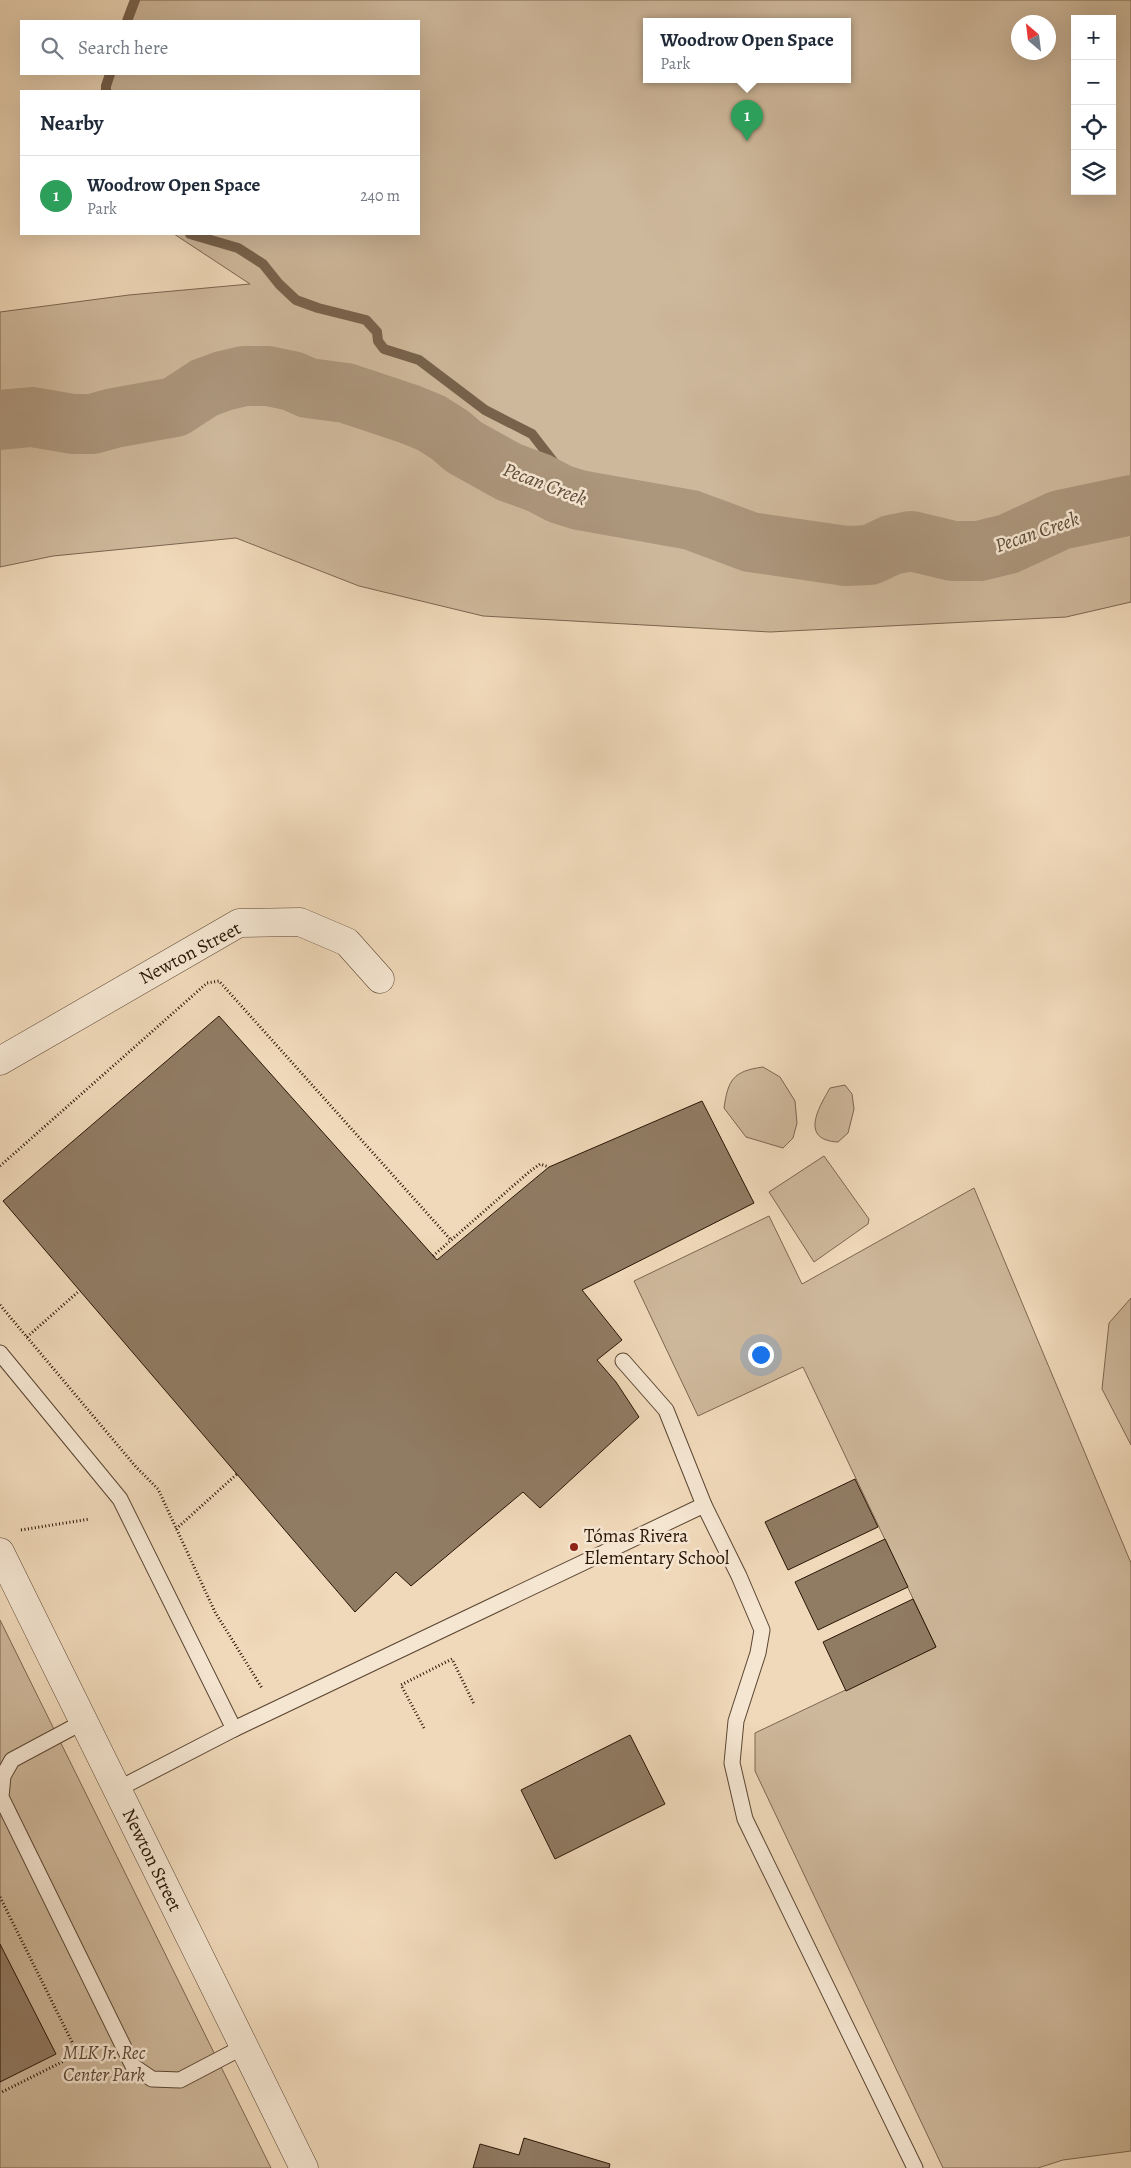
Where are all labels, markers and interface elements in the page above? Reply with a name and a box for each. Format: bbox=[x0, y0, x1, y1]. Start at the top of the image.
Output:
north arrow bbox=[1011, 15, 1056, 60]
map controls bbox=[1071, 15, 1116, 195]
button: + bbox=[1071, 15, 1116, 60]
popup bbox=[643, 18, 851, 83]
search box bbox=[20, 20, 420, 75]
text: Woodrow Open Space bbox=[660, 27, 834, 53]
icon: search bbox=[38, 34, 66, 62]
text: Search here bbox=[78, 35, 168, 61]
text: Park bbox=[660, 53, 690, 75]
button: − bbox=[1071, 60, 1116, 105]
pin: 1 bbox=[731, 100, 763, 141]
button: locate bbox=[1071, 105, 1116, 150]
text: Nearby bbox=[40, 109, 103, 137]
button: layers bbox=[1071, 150, 1116, 195]
text: Woodrow Open Space bbox=[87, 172, 260, 198]
text: 1 bbox=[53, 185, 59, 207]
text: 240 m bbox=[360, 185, 400, 207]
text: Park bbox=[87, 198, 117, 220]
water label: Pecan Creek bbox=[499, 456, 591, 512]
water label: Pecan Creek bbox=[991, 505, 1083, 559]
street label: Newton Street bbox=[135, 915, 245, 991]
your location bbox=[748, 1342, 774, 1368]
place label: Tómas Rivera Elementary School bbox=[584, 1523, 730, 1571]
marker: Tómas Rivera Elementary School bbox=[568, 1541, 580, 1553]
street label: Newton Street bbox=[116, 1804, 188, 1916]
park label: MLK Jr. Rec Center Park bbox=[63, 2040, 146, 2088]

